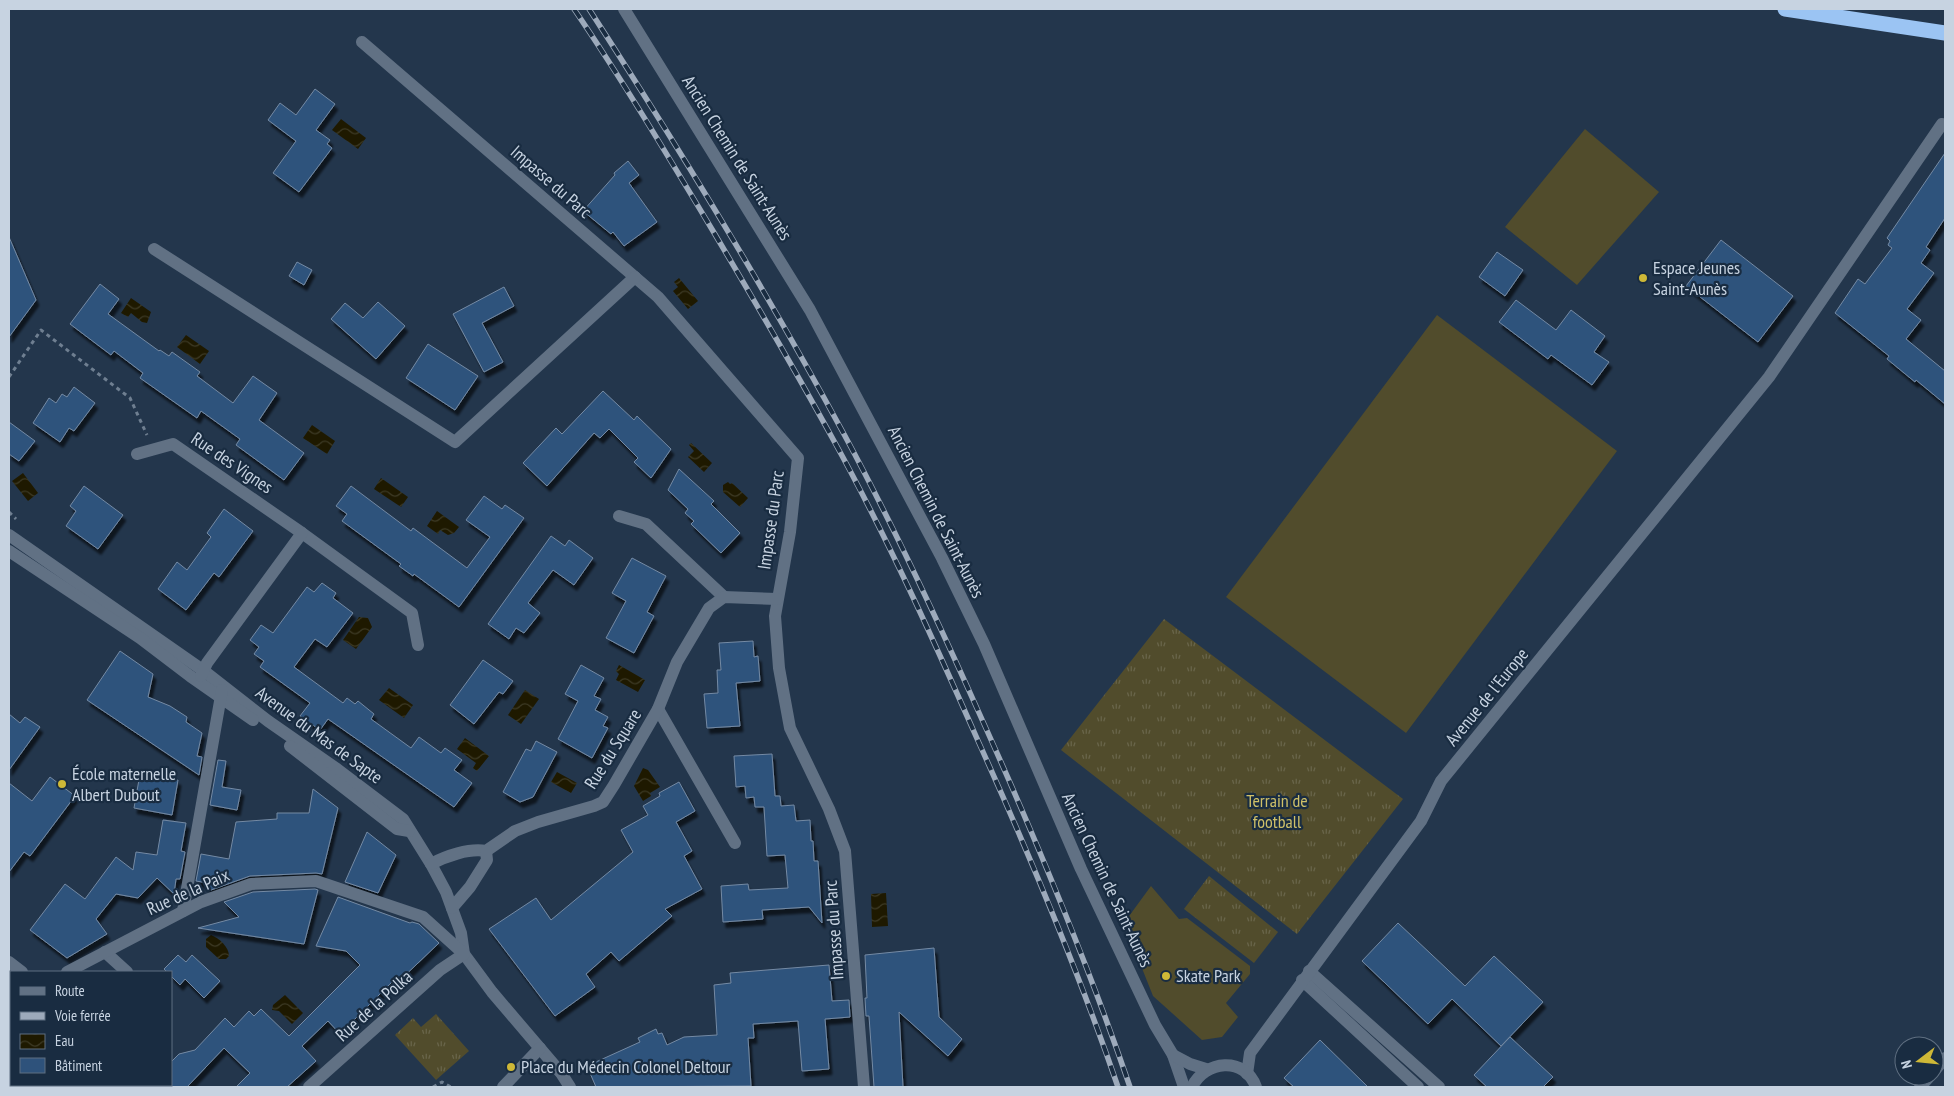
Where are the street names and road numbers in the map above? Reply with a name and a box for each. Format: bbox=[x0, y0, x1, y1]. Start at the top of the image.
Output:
street label: Ancien Chemin de Saint-Aunès bbox=[677, 71, 798, 244]
street label: Impasse du Parc bbox=[506, 140, 597, 223]
street label: Ancien Chemin de Saint-Aunès bbox=[883, 422, 990, 602]
street label: Rue des Vignes bbox=[187, 427, 278, 498]
street label: Impasse du Parc bbox=[752, 468, 789, 571]
street label: Avenue de l'Europe bbox=[1440, 643, 1533, 750]
street label: Avenue du Mas de Sapte bbox=[251, 681, 387, 788]
street label: Rue du Square bbox=[579, 704, 646, 793]
street label: Ancien Chemin de Saint-Aunès bbox=[1057, 789, 1158, 971]
street label: Rue de la Paix bbox=[143, 863, 233, 920]
street label: Impasse du Parc bbox=[819, 879, 848, 981]
street label: Rue de la Polka bbox=[330, 965, 417, 1046]

